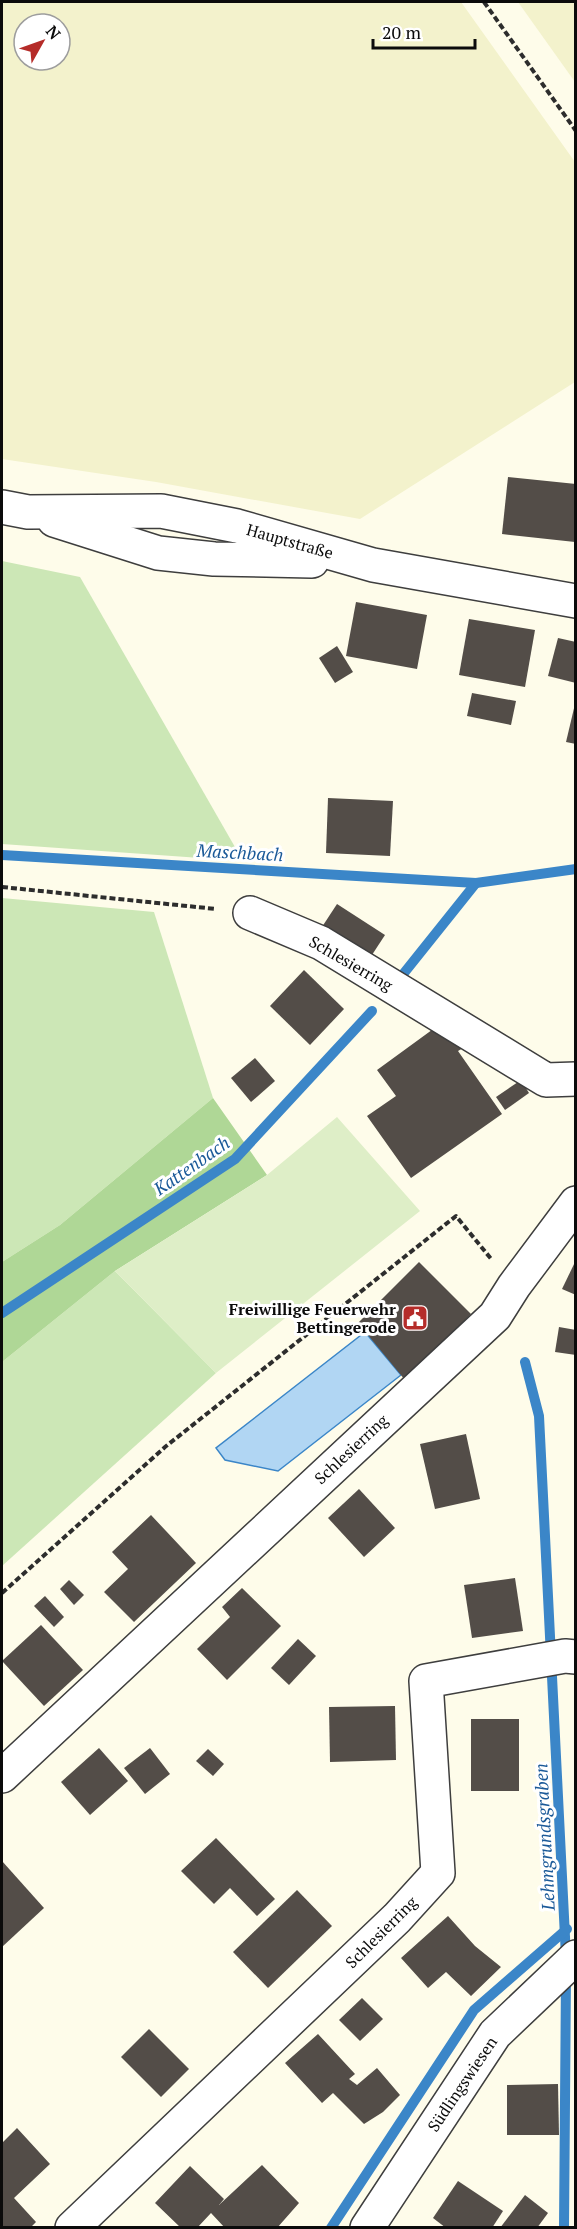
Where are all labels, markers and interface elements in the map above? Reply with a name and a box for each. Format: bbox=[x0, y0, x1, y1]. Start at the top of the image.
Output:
north arrow bbox=[12, 12, 72, 72]
scale bar bbox=[373, 12, 475, 50]
text: 20 m bbox=[382, 20, 422, 44]
text: N bbox=[41, 21, 66, 44]
street label: Hauptstraße bbox=[244, 518, 336, 564]
water label: Maschbach bbox=[195, 838, 284, 866]
street label: Schlesierring bbox=[305, 930, 397, 996]
water label: Kattenbach bbox=[148, 1130, 234, 1201]
place label: Freiwillige Feuerwehr Bettingerode bbox=[229, 1298, 396, 1338]
public building icon: Freiwillige Feuerwehr Bettingerode bbox=[400, 1303, 430, 1333]
street label: Schlesierring bbox=[309, 1409, 393, 1489]
water label: Lehmgrundsgraben bbox=[528, 1763, 560, 1912]
street label: Schlesierring bbox=[340, 1891, 422, 1973]
street label: Südlingswiesen bbox=[422, 2032, 502, 2136]

